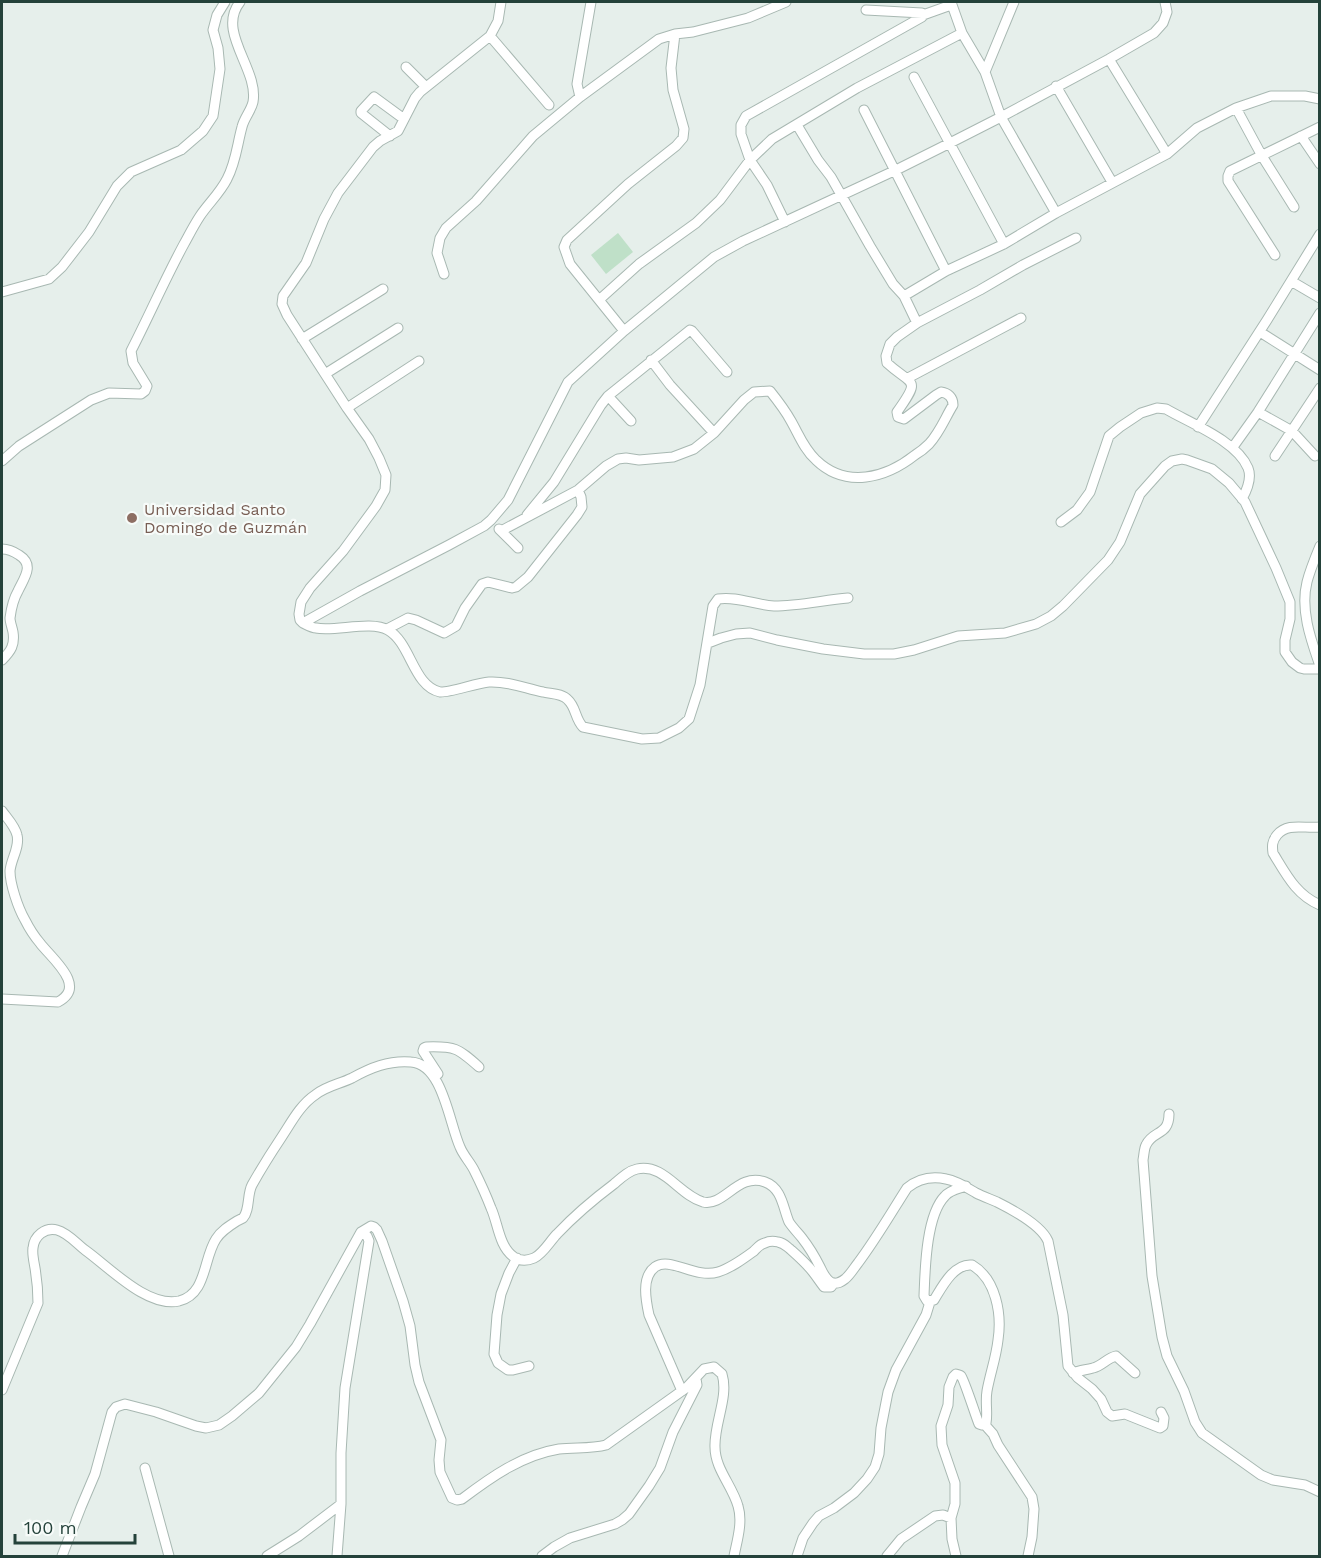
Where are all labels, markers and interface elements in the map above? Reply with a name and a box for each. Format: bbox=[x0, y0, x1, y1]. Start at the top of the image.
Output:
place label: Universidad Santo Domingo de Guzmán bbox=[144, 500, 307, 537]
marker: Universidad Santo Domingo de Guzmán bbox=[125, 511, 139, 525]
scale bar bbox=[15, 1507, 135, 1545]
text: 100 m bbox=[24, 1517, 77, 1538]

